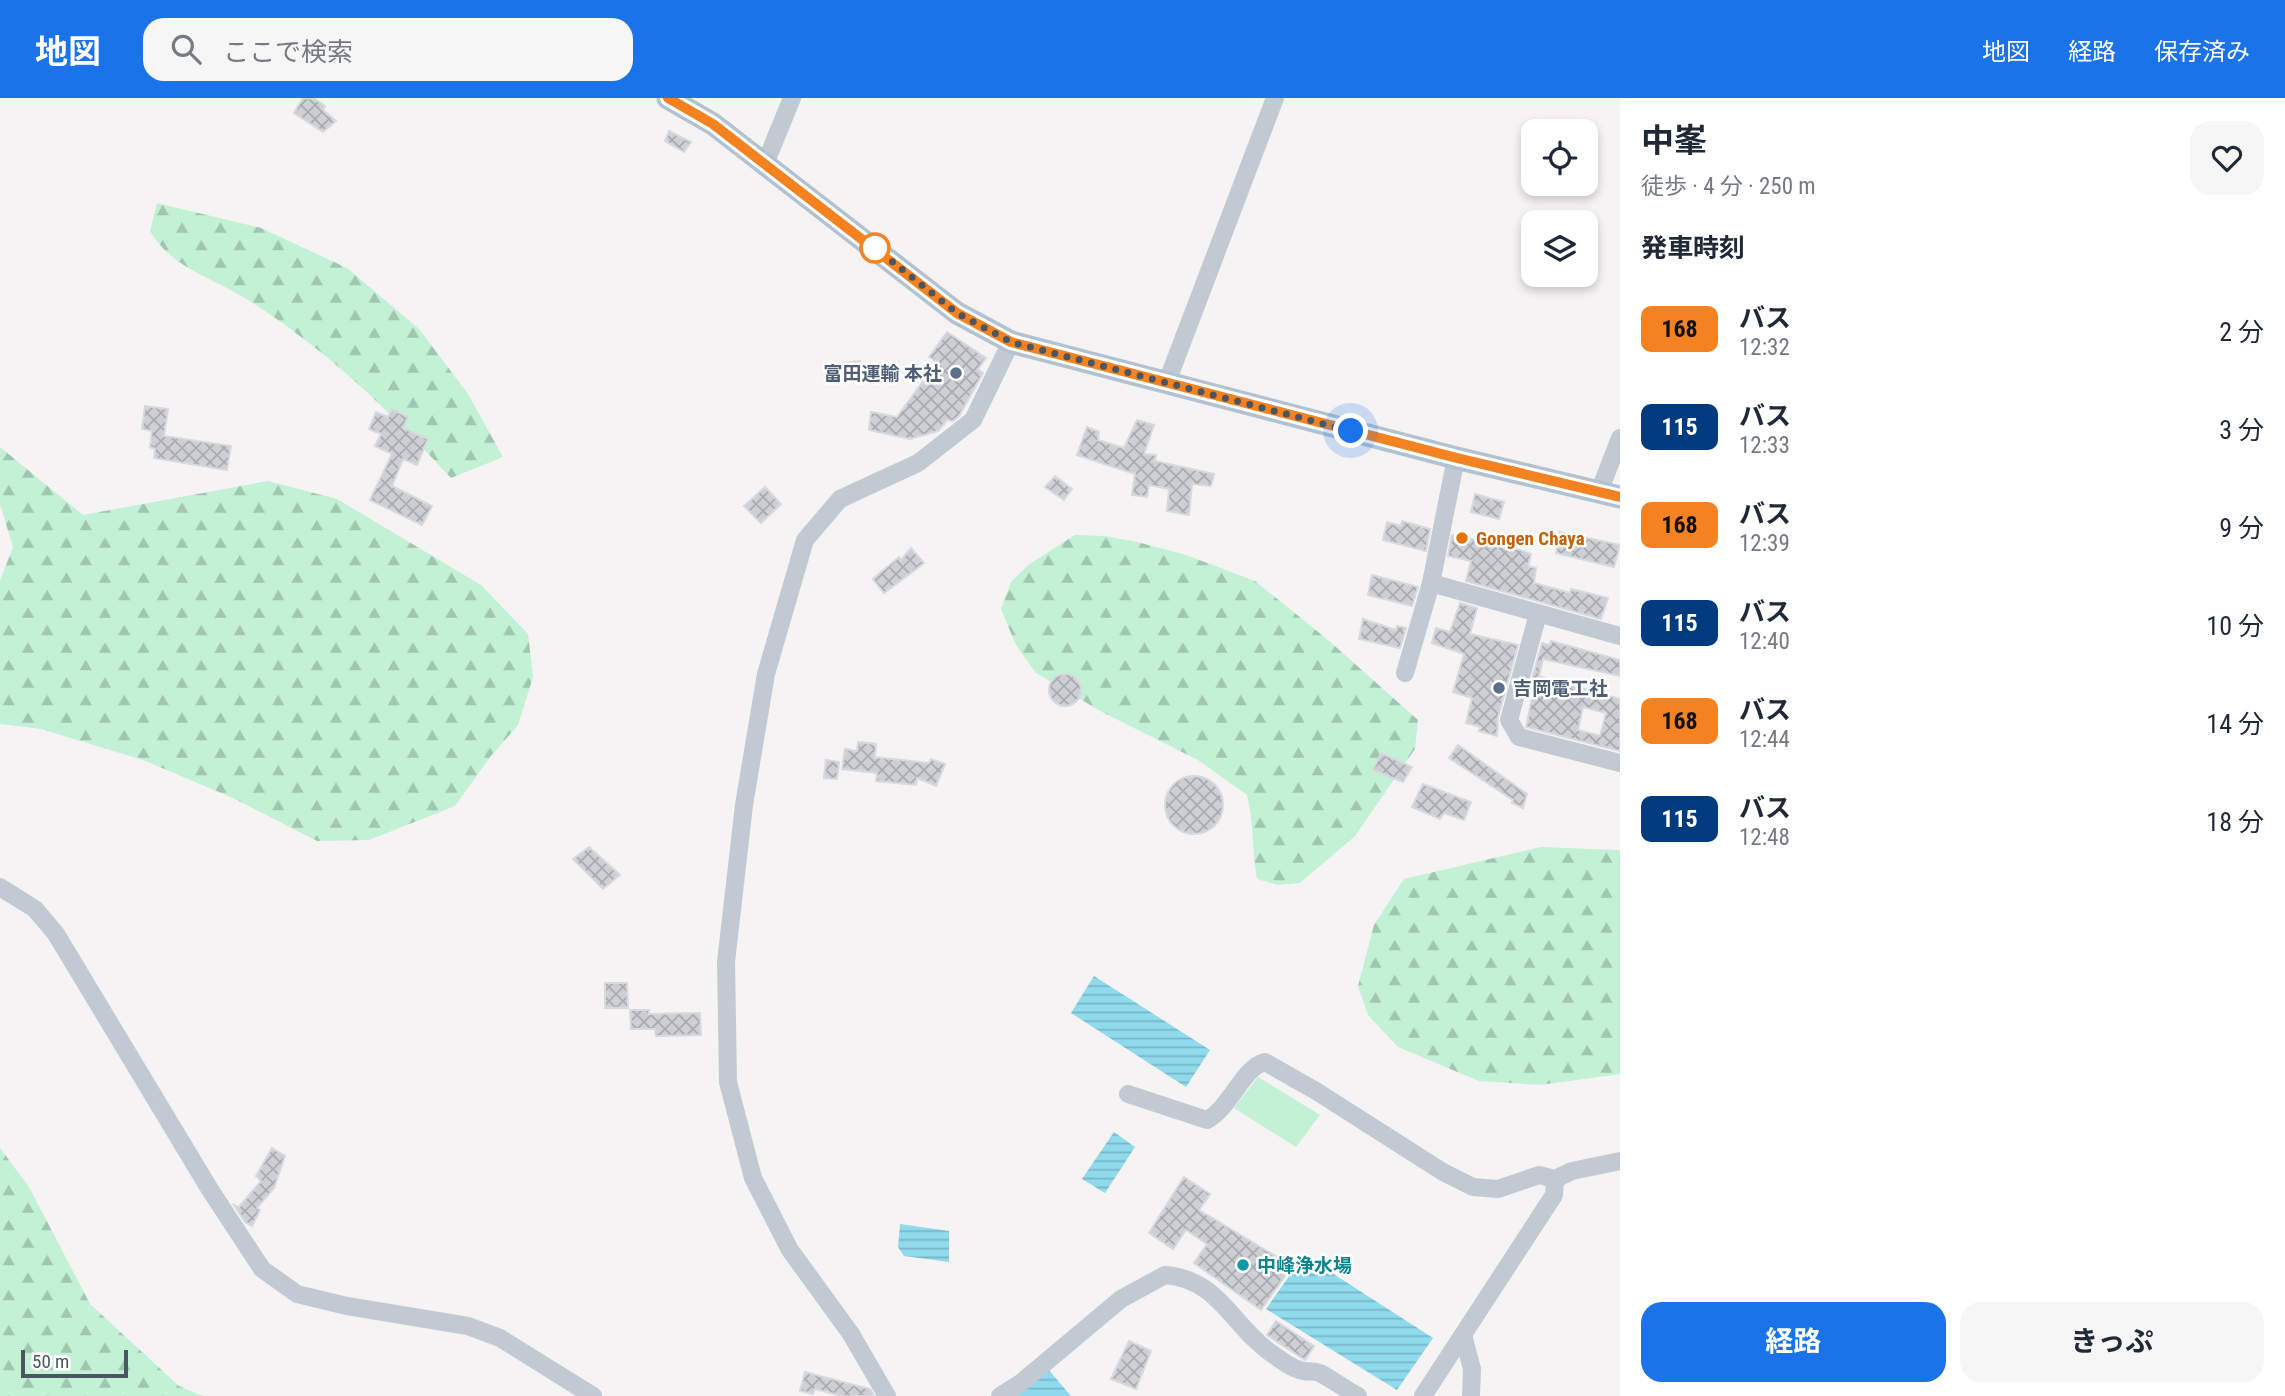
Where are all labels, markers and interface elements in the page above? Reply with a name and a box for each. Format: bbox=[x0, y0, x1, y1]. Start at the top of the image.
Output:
search box bbox=[143, 18, 633, 81]
icon: search bbox=[167, 30, 205, 68]
text: 地図 bbox=[35, 32, 101, 71]
text: ここで検索 bbox=[223, 37, 353, 67]
text: 地図 bbox=[1982, 38, 2030, 66]
text: 経路 bbox=[2068, 38, 2116, 66]
text: 保存済み bbox=[2154, 38, 2250, 66]
map controls bbox=[1521, 119, 1598, 287]
button: locate bbox=[1521, 119, 1598, 196]
text: 中峯 bbox=[1641, 121, 1707, 160]
button: heart bbox=[2190, 121, 2264, 195]
text: 徒歩 · 4 分 · 250 m bbox=[1641, 173, 1816, 200]
button: layers bbox=[1521, 210, 1598, 287]
unlabelled marker bbox=[860, 233, 890, 263]
text: 発車時刻 bbox=[1641, 233, 1745, 263]
text: バス bbox=[1739, 303, 1791, 333]
text: 168 bbox=[1661, 315, 1698, 343]
text: 2 分 bbox=[2219, 317, 2264, 347]
text: 12:32 bbox=[1739, 334, 1790, 361]
place label: 富田運輸 本社 bbox=[824, 362, 942, 385]
marker: 富田運輸 本社 bbox=[948, 365, 964, 381]
text: バス bbox=[1739, 401, 1791, 431]
your location bbox=[1333, 413, 1368, 448]
text: 115 bbox=[1661, 413, 1698, 441]
text: 3 分 bbox=[2219, 415, 2264, 445]
text: 12:33 bbox=[1739, 432, 1790, 459]
text: バス bbox=[1739, 499, 1791, 529]
text: 168 bbox=[1661, 511, 1698, 539]
text: 9 分 bbox=[2219, 513, 2264, 543]
place label: Gongen Chaya bbox=[1476, 527, 1585, 550]
marker: Gongen Chaya bbox=[1454, 530, 1470, 546]
text: 12:39 bbox=[1739, 530, 1790, 557]
text: バス bbox=[1739, 597, 1791, 627]
text: 115 bbox=[1661, 609, 1698, 637]
text: 10 分 bbox=[2206, 611, 2264, 641]
text: 12:40 bbox=[1739, 628, 1790, 655]
place label: 吉岡電工社 bbox=[1513, 677, 1608, 700]
marker: 吉岡電工社 bbox=[1491, 680, 1507, 696]
text: バス bbox=[1739, 695, 1791, 725]
text: 168 bbox=[1661, 707, 1698, 735]
text: 14 分 bbox=[2206, 709, 2264, 739]
text: 12:44 bbox=[1739, 726, 1790, 753]
text: バス bbox=[1739, 793, 1791, 823]
text: 115 bbox=[1661, 805, 1698, 833]
text: 18 分 bbox=[2206, 807, 2264, 837]
text: 12:48 bbox=[1739, 824, 1790, 851]
place label: 中峰浄水場 bbox=[1257, 1254, 1352, 1277]
marker: 中峰浄水場 bbox=[1235, 1257, 1251, 1273]
button: 経路 bbox=[1641, 1302, 1946, 1382]
button: きっぷ bbox=[1960, 1302, 2264, 1382]
scale bar bbox=[21, 1347, 128, 1379]
text: 50 m bbox=[32, 1350, 69, 1373]

